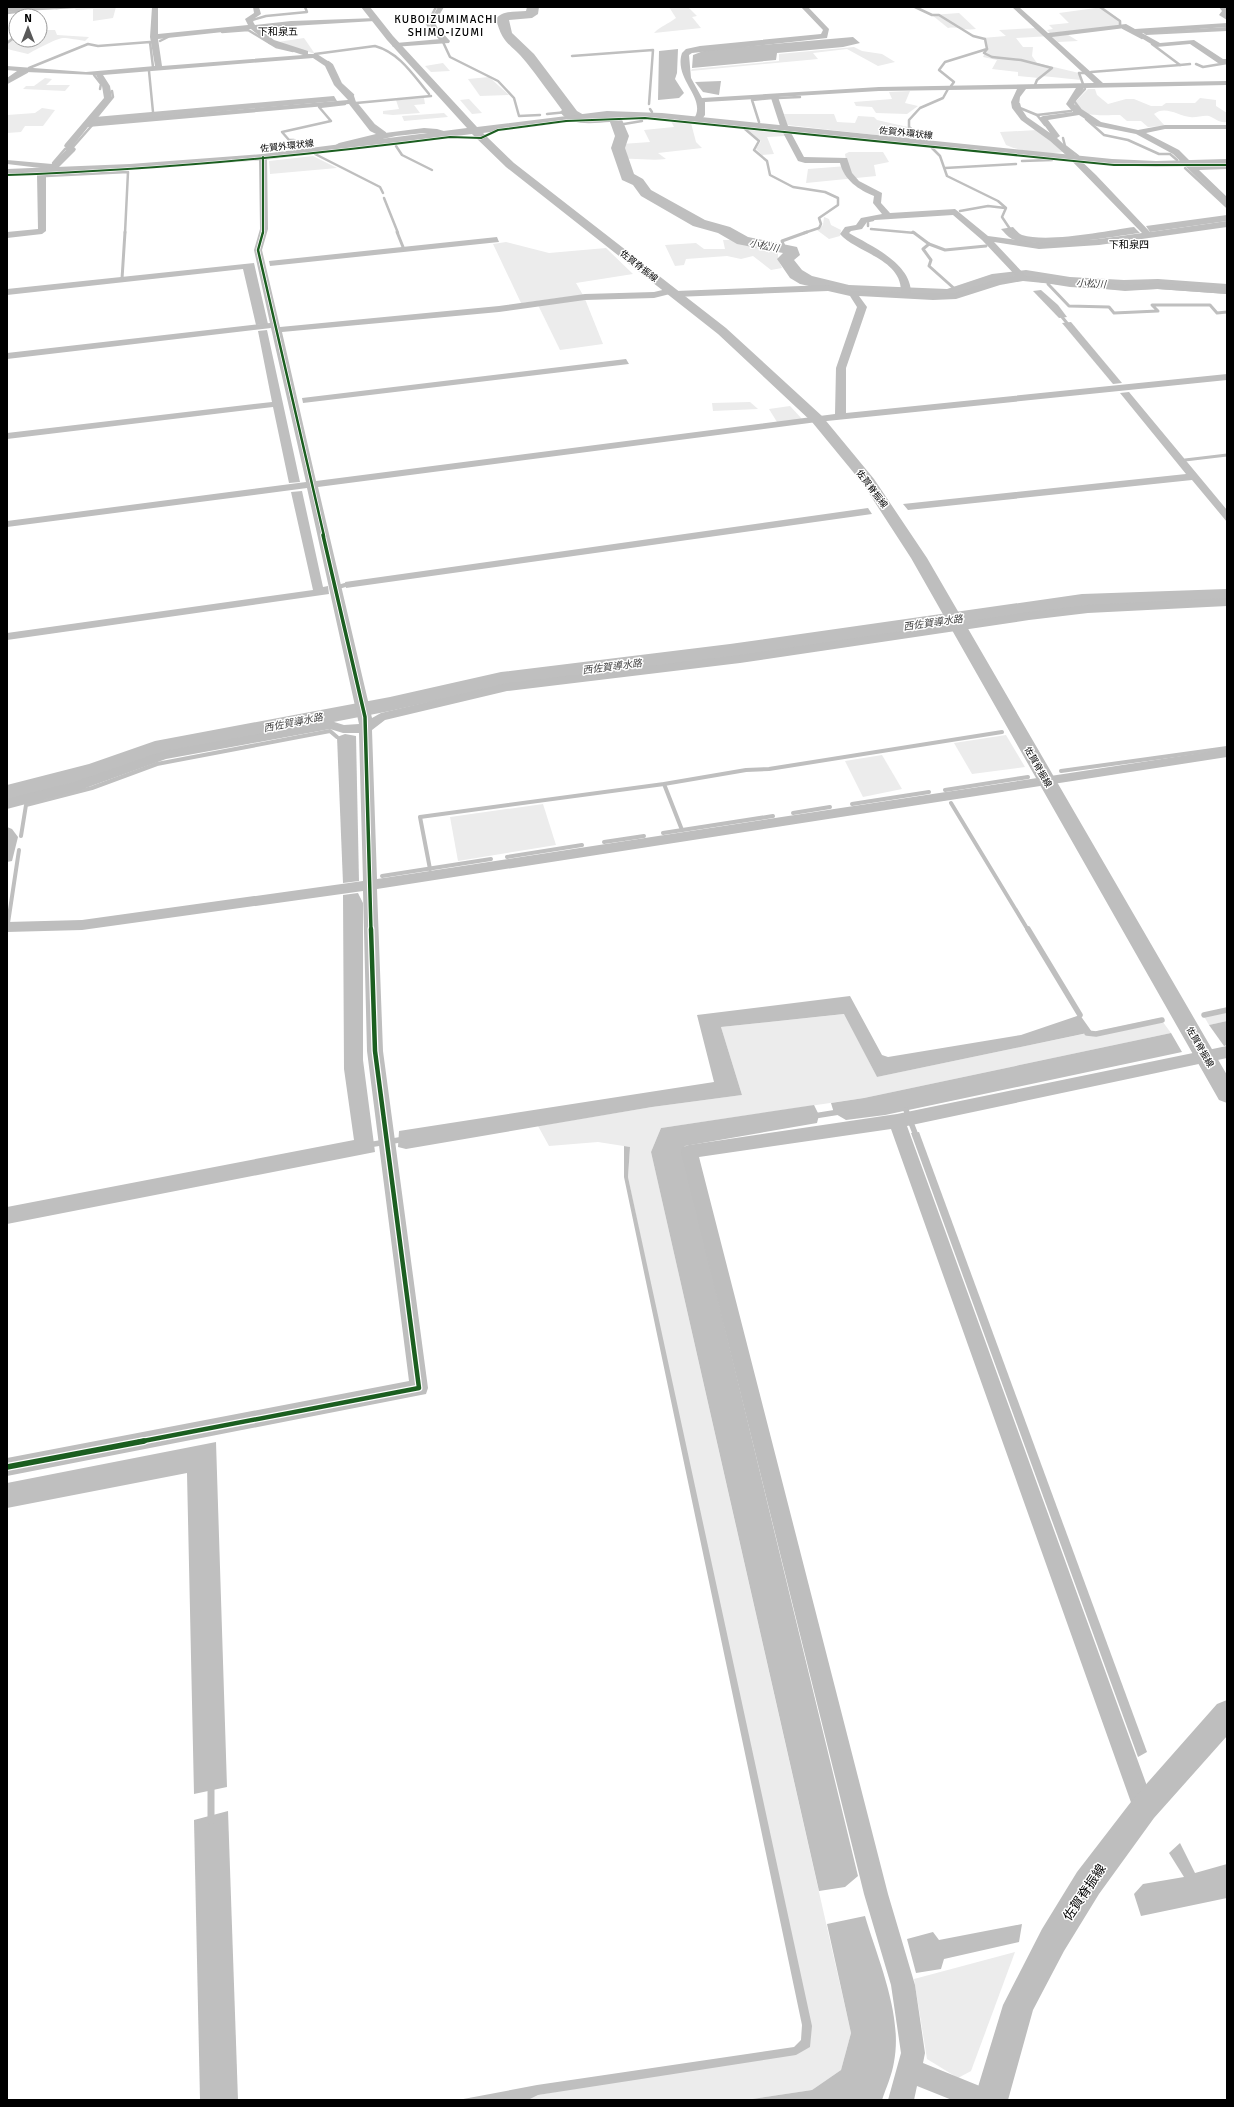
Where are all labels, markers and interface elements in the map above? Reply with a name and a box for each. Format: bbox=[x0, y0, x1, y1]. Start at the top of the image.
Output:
north arrow bbox=[8, 8, 48, 48]
text: N bbox=[24, 12, 32, 25]
district label: KUBOIZUMIMACHI SHIMO-IZUMI bbox=[394, 13, 498, 39]
district label: 下和泉五 bbox=[258, 26, 298, 38]
street label: 佐賀外環状線 bbox=[878, 124, 934, 142]
street label: 佐賀外環状線 bbox=[259, 137, 315, 155]
water label: 小松川 bbox=[748, 237, 781, 255]
district label: 下和泉四 bbox=[1109, 239, 1149, 251]
street label: 佐賀脊振線 bbox=[617, 248, 661, 285]
water label: 小松川 bbox=[1076, 277, 1107, 291]
street label: 佐賀脊振線 bbox=[853, 467, 890, 511]
water label: 西佐賀導水路 bbox=[903, 613, 965, 633]
water label: 西佐賀導水路 bbox=[582, 657, 644, 677]
water label: 西佐賀導水路 bbox=[263, 711, 325, 735]
street label: 佐賀脊振線 bbox=[1021, 744, 1054, 790]
street label: 佐賀脊振線 bbox=[1183, 1024, 1216, 1070]
street label: 佐賀脊振線 bbox=[1060, 1861, 1110, 1924]

